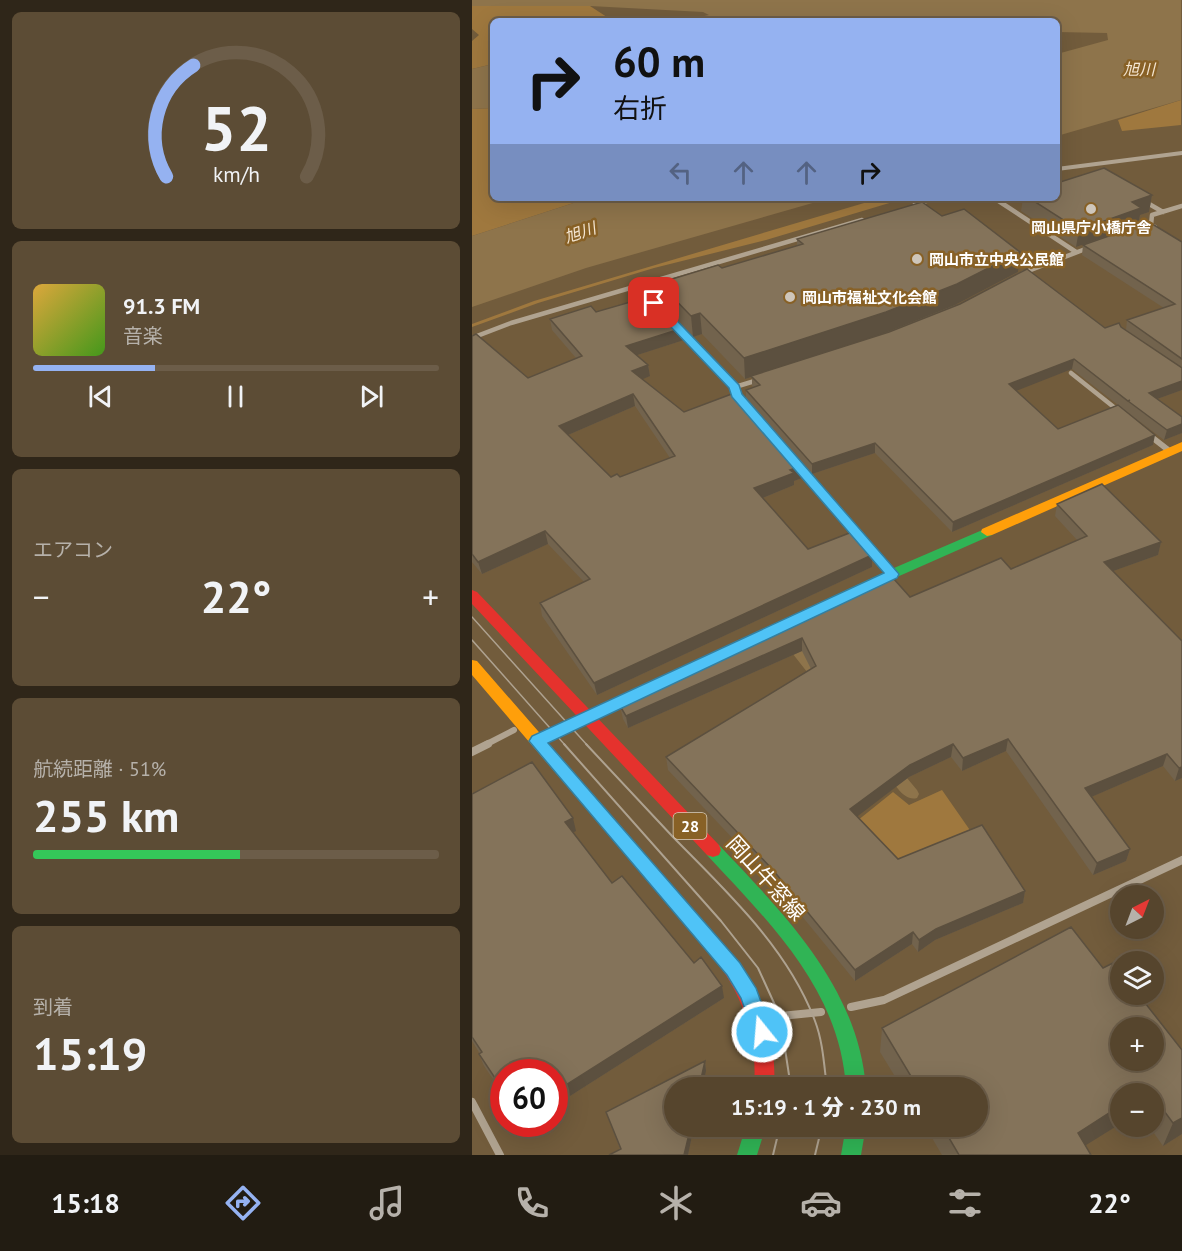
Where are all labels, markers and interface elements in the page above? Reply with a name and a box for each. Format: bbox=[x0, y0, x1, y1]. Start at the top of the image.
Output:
text: 60 m bbox=[613, 34, 705, 89]
icon: right bbox=[514, 42, 592, 120]
water label: 旭川 bbox=[1123, 59, 1157, 79]
text: 52 bbox=[201, 87, 271, 168]
text: 右折 bbox=[613, 91, 667, 125]
icon: left bbox=[664, 156, 697, 189]
icon: ahead bbox=[727, 156, 760, 189]
icon: ahead bbox=[790, 156, 823, 189]
icon: right bbox=[853, 156, 886, 189]
text: km/h bbox=[212, 161, 259, 189]
marker: 岡山県庁小橋庁舎 bbox=[1084, 202, 1098, 216]
water label: 旭川 bbox=[562, 217, 600, 247]
place label: 岡山県庁小橋庁舎 bbox=[1031, 218, 1152, 237]
place label: 岡山市立中央公民館 bbox=[929, 250, 1064, 269]
marker: 岡山市立中央公民館 bbox=[910, 252, 924, 266]
pin bbox=[628, 277, 679, 328]
icon: arrive bbox=[637, 286, 670, 319]
place label: 岡山市福祉文化会館 bbox=[802, 288, 937, 307]
marker: 岡山市福祉文化会館 bbox=[783, 290, 797, 304]
text: 91.3 FM bbox=[123, 292, 200, 320]
text: 音楽 bbox=[123, 323, 163, 349]
icon: previous bbox=[84, 380, 117, 413]
icon: pause bbox=[219, 380, 252, 413]
icon: next bbox=[355, 380, 388, 413]
text: エアコン bbox=[33, 537, 113, 563]
text: 22° bbox=[201, 567, 271, 625]
text: − bbox=[33, 575, 50, 618]
text: + bbox=[422, 575, 439, 618]
text: 航続距離 · 51% bbox=[33, 756, 166, 782]
text: 255 km bbox=[33, 786, 179, 844]
road number: 28 bbox=[674, 813, 706, 839]
street label: 岡山牛窓線 bbox=[721, 830, 811, 926]
north arrow bbox=[1110, 885, 1164, 939]
map controls bbox=[1110, 885, 1164, 1137]
button: layers bbox=[1110, 951, 1164, 1005]
text: 到着 bbox=[33, 994, 73, 1020]
position arrow bbox=[730, 1000, 794, 1064]
button: + bbox=[1110, 1017, 1164, 1071]
text: 15:19 bbox=[33, 1024, 147, 1082]
speed limit sign: 60 bbox=[490, 1059, 568, 1137]
button: − bbox=[1110, 1083, 1164, 1137]
text: 15:19 · 1 分 · 230 m bbox=[731, 1093, 921, 1121]
icon: directions bbox=[222, 1182, 264, 1224]
icon: music bbox=[366, 1182, 408, 1224]
icon: phone bbox=[511, 1182, 553, 1224]
icon: climate bbox=[655, 1182, 697, 1224]
icon: car bbox=[800, 1182, 842, 1224]
icon: filters bbox=[944, 1182, 986, 1224]
text: 15:18 bbox=[51, 1186, 120, 1220]
text: 22° bbox=[1088, 1186, 1131, 1220]

